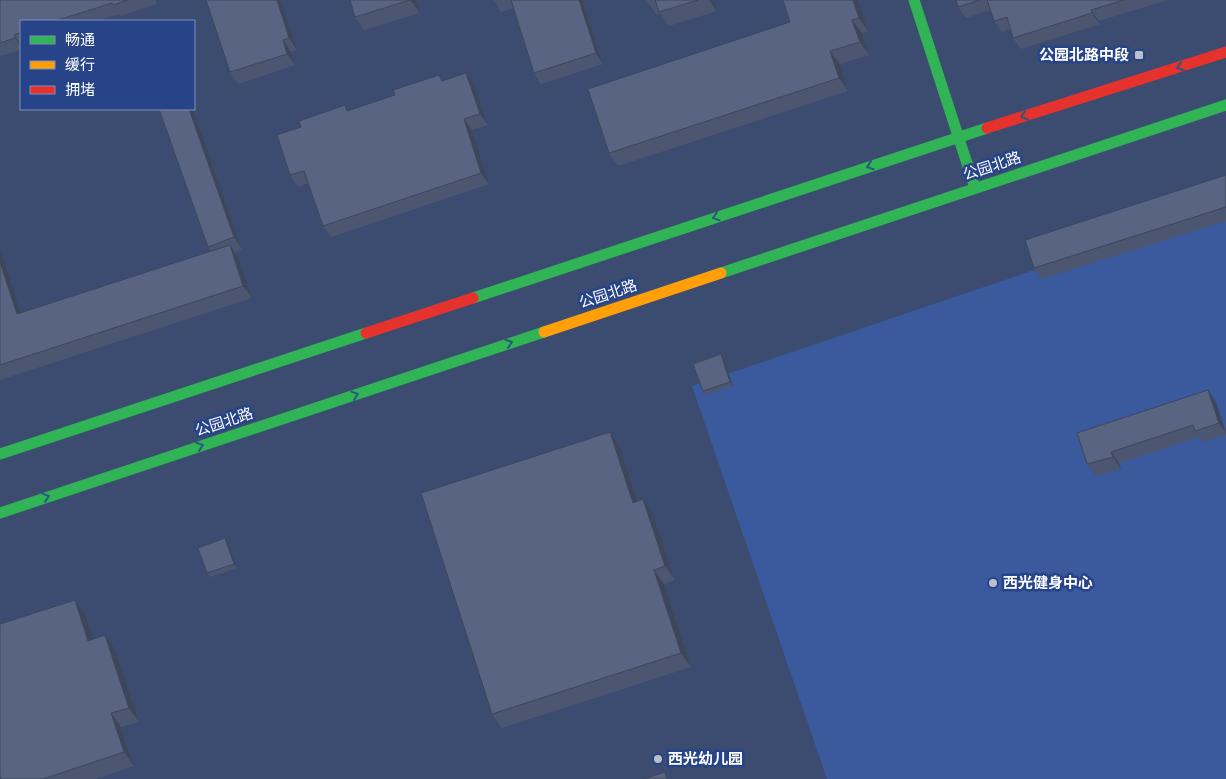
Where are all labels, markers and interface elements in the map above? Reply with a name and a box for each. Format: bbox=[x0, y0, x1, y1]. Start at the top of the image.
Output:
legend bbox=[20, 20, 195, 110]
text: 畅通 bbox=[65, 30, 95, 49]
place label: 公园北路中段 bbox=[1039, 45, 1129, 64]
marker: 公园北路中段 bbox=[1133, 49, 1145, 61]
text: 缓行 bbox=[65, 55, 95, 74]
one-way arrow bbox=[1176, 62, 1184, 72]
text: 拥堵 bbox=[65, 80, 95, 99]
one-way arrow bbox=[1021, 110, 1029, 120]
street label: 公园北路 bbox=[960, 147, 1023, 184]
one-way arrow bbox=[866, 160, 875, 170]
one-way arrow bbox=[712, 211, 720, 221]
street label: 公园北路 bbox=[576, 275, 639, 312]
one-way arrow bbox=[504, 339, 512, 349]
one-way arrow bbox=[350, 390, 358, 400]
street label: 公园北路 bbox=[192, 403, 255, 440]
one-way arrow bbox=[196, 442, 204, 452]
one-way arrow bbox=[42, 493, 50, 503]
place label: 西光健身中心 bbox=[1003, 573, 1093, 592]
marker: 西光健身中心 bbox=[987, 577, 999, 589]
place label: 西光幼儿园 bbox=[668, 749, 743, 768]
marker: 西光幼儿园 bbox=[652, 753, 664, 765]

